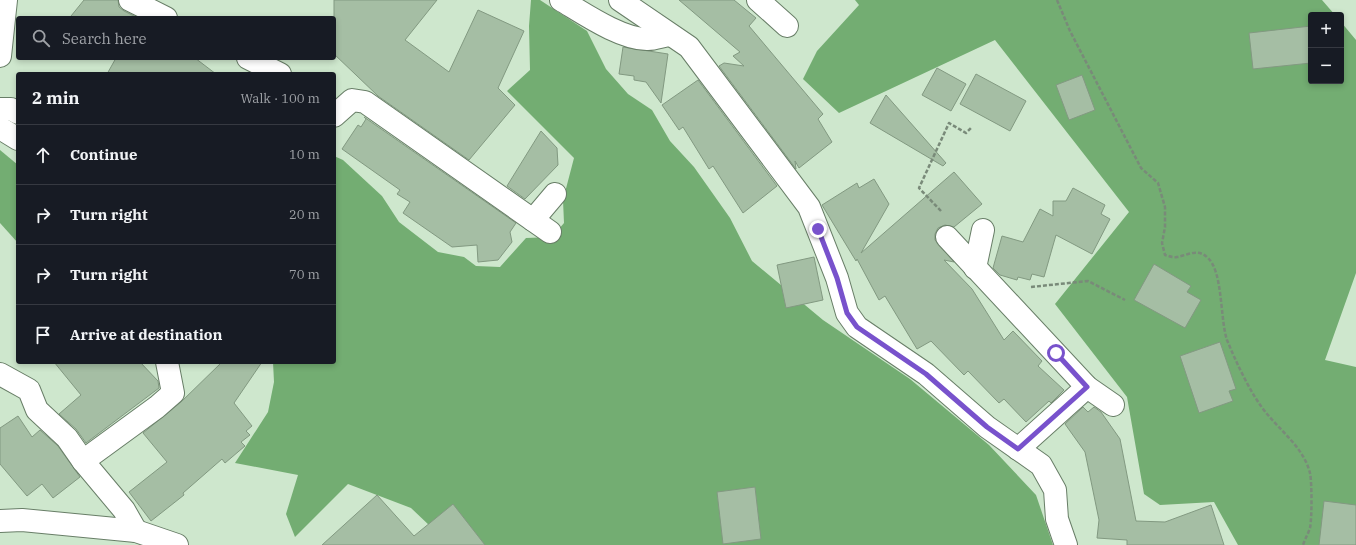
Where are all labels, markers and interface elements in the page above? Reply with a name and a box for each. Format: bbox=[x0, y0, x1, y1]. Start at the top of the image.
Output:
map controls bbox=[1308, 12, 1344, 84]
button: + bbox=[1308, 12, 1344, 48]
search box bbox=[16, 16, 336, 60]
icon: search bbox=[30, 27, 52, 49]
text: Search here bbox=[62, 29, 147, 48]
button: − bbox=[1308, 48, 1344, 84]
text: 2 min bbox=[32, 87, 80, 109]
text: Walk · 100 m bbox=[241, 90, 320, 107]
icon: ahead bbox=[32, 144, 54, 166]
text: Continue bbox=[70, 145, 137, 164]
text: 10 m bbox=[289, 146, 320, 163]
icon: right bbox=[32, 204, 54, 226]
text: Turn right bbox=[70, 205, 148, 224]
text: 20 m bbox=[289, 206, 320, 223]
route end bbox=[809, 220, 827, 238]
icon: right bbox=[32, 264, 54, 286]
text: Turn right bbox=[70, 265, 148, 284]
text: 70 m bbox=[289, 266, 320, 283]
icon: arrive bbox=[32, 324, 54, 346]
text: Arrive at destination bbox=[70, 325, 222, 344]
route start bbox=[1047, 344, 1065, 362]

